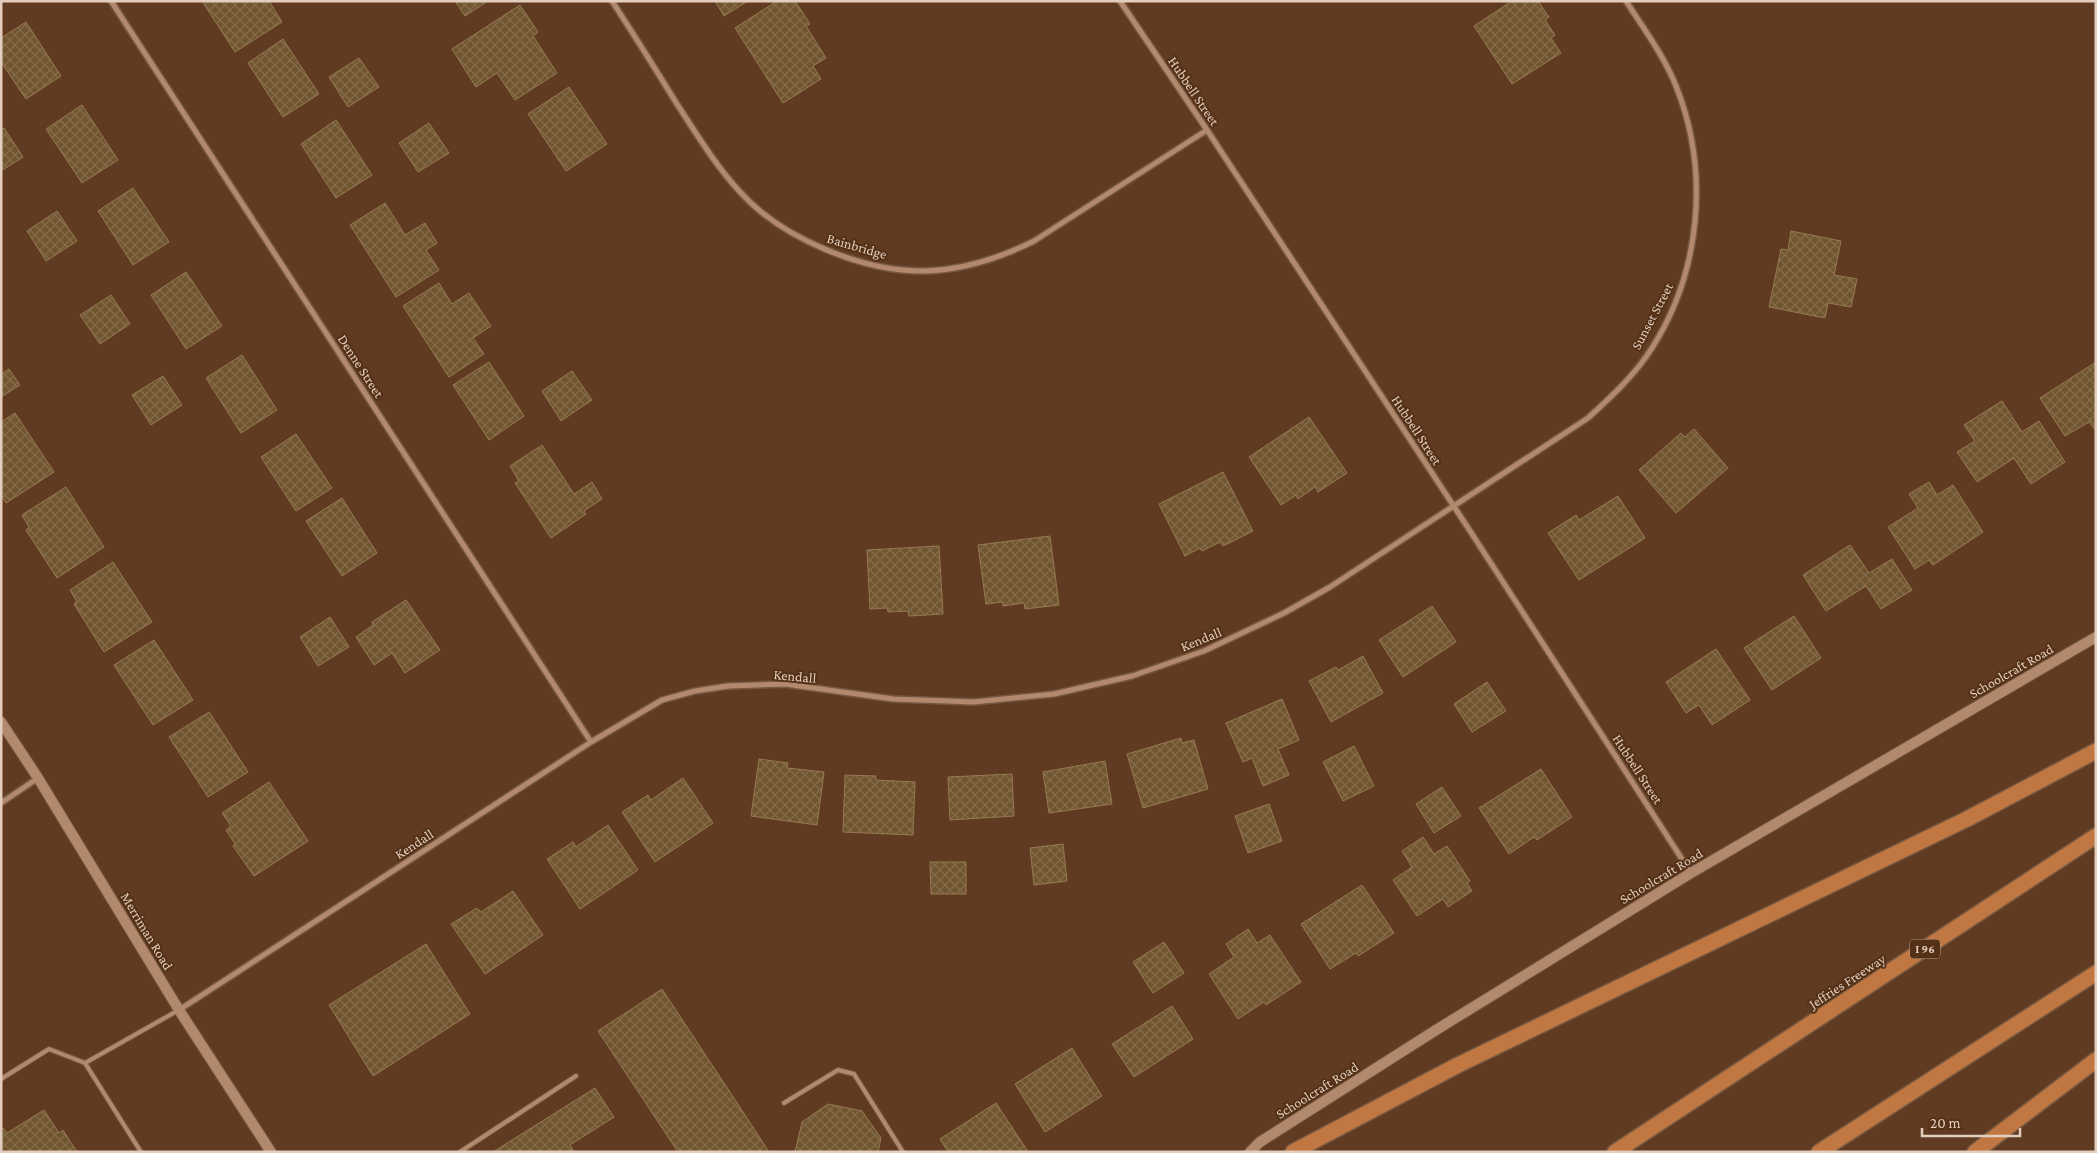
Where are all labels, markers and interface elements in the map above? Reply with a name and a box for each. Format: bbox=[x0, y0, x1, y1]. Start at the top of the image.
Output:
street label: Hubbell Street bbox=[1165, 53, 1223, 129]
street label: Bainbridge bbox=[825, 230, 889, 262]
street label: Sunset Street bbox=[1628, 280, 1676, 352]
street label: Denne Street bbox=[335, 331, 388, 401]
street label: Hubbell Street bbox=[1389, 392, 1446, 468]
street label: Kendall bbox=[1178, 623, 1224, 654]
street label: Schoolcraft Road bbox=[1966, 640, 2056, 701]
street label: Kendall bbox=[773, 666, 817, 686]
street label: Hubbell Street bbox=[1610, 731, 1667, 807]
street label: Kendall bbox=[392, 825, 437, 862]
street label: Schoolcraft Road bbox=[1617, 845, 1706, 907]
street label: Merriman Road bbox=[118, 889, 177, 973]
road number: I 96 bbox=[1910, 940, 1940, 959]
street label: Jeffries Freeway bbox=[1804, 950, 1889, 1013]
street label: Schoolcraft Road bbox=[1273, 1058, 1362, 1122]
scale bar bbox=[1922, 1106, 2020, 1138]
text: 20 m bbox=[1930, 1115, 1961, 1131]

